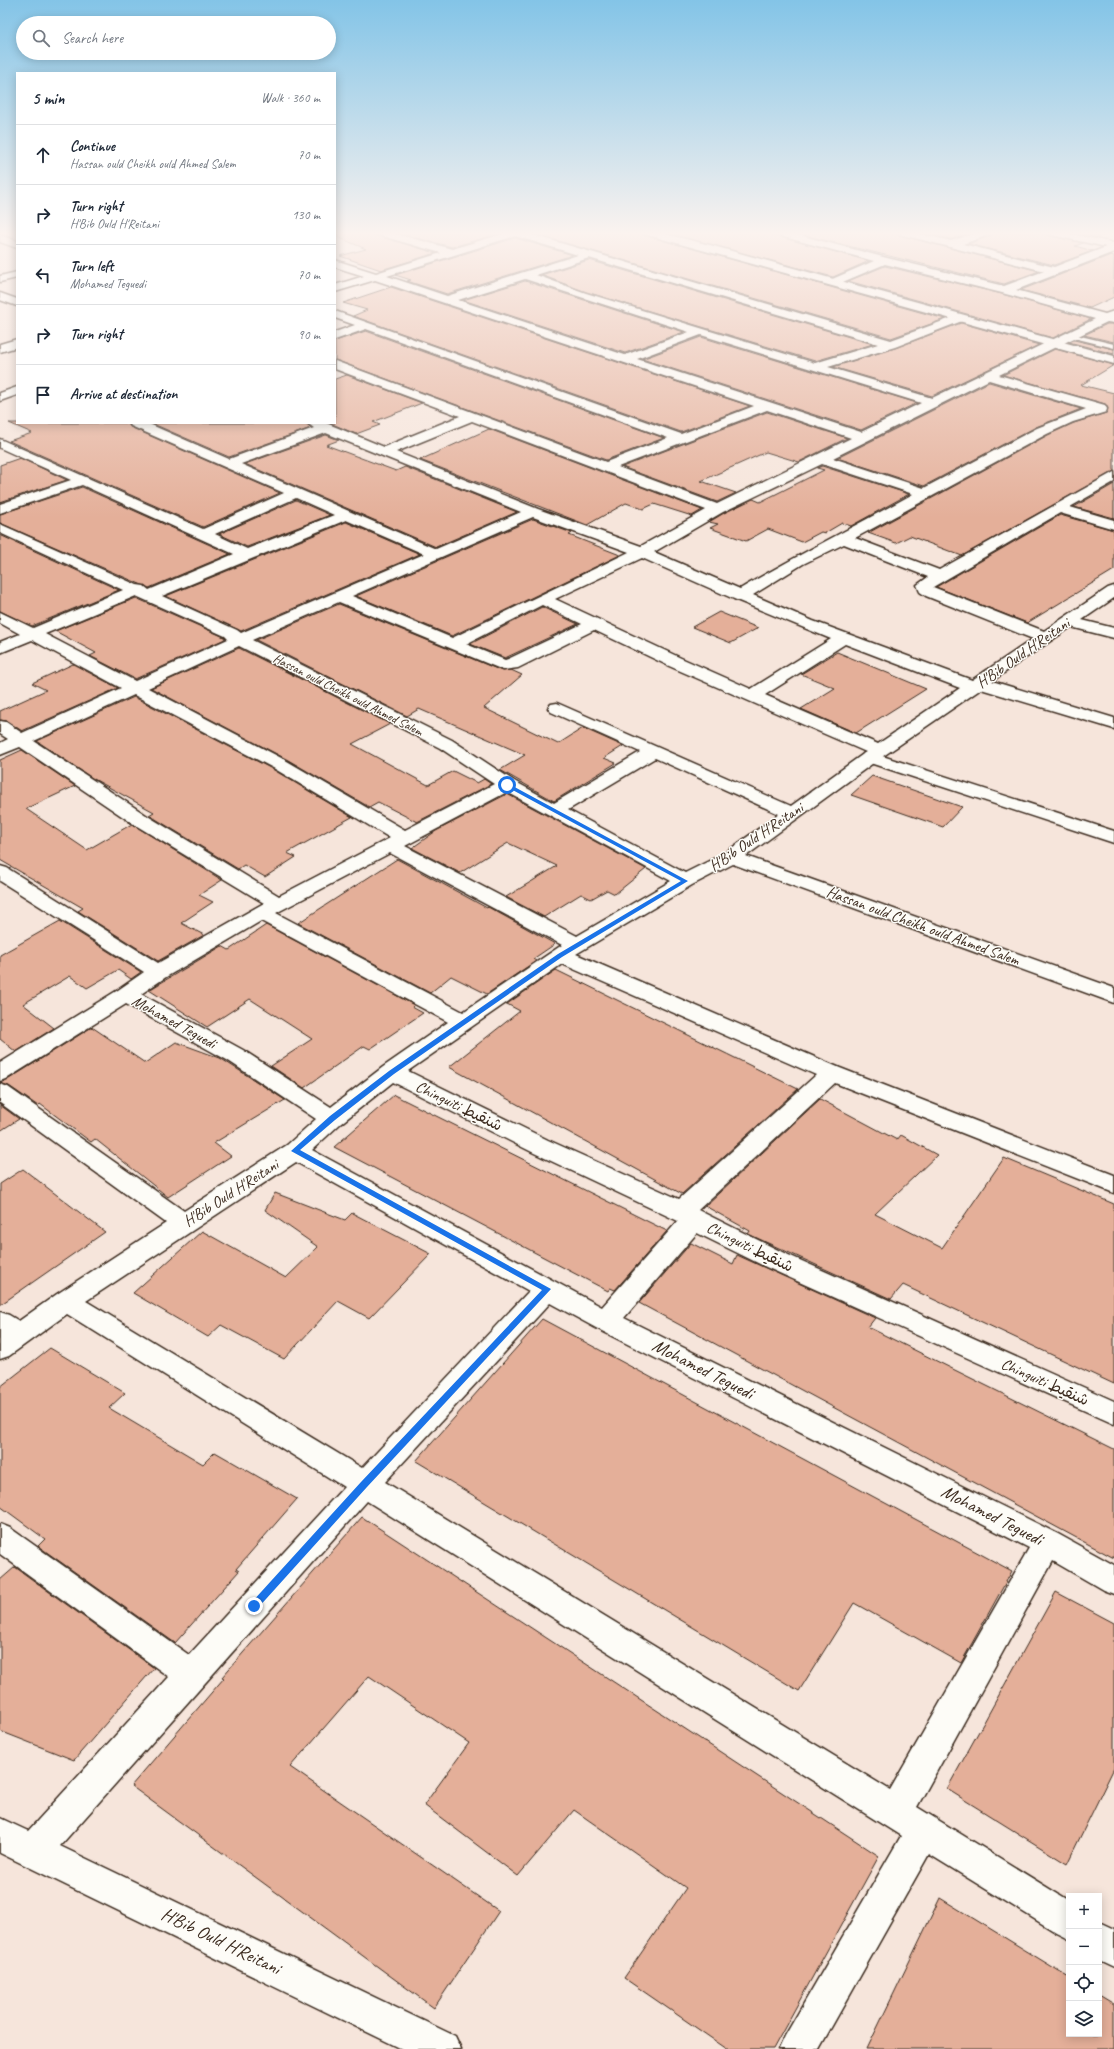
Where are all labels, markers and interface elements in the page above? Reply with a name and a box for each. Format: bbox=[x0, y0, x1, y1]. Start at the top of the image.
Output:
search box bbox=[16, 16, 336, 60]
icon: search bbox=[30, 27, 52, 49]
text: Search here bbox=[62, 29, 123, 48]
text: 5 min bbox=[32, 88, 64, 109]
text: Walk · 360 m bbox=[261, 90, 320, 106]
text: Continue bbox=[70, 137, 115, 156]
icon: ahead bbox=[32, 144, 54, 166]
text: 70 m bbox=[298, 147, 320, 163]
text: Hassan ould Cheikh ould Ahmed Salem bbox=[70, 156, 236, 172]
text: Turn right bbox=[70, 197, 123, 216]
icon: right bbox=[32, 204, 54, 226]
text: 130 m bbox=[292, 207, 320, 223]
text: H'Bib Ould H'Reitani bbox=[70, 216, 159, 232]
text: Turn left bbox=[70, 257, 113, 276]
icon: left bbox=[32, 264, 54, 286]
text: 70 m bbox=[298, 267, 320, 283]
text: Mohamed Teguedi bbox=[70, 276, 146, 292]
icon: right bbox=[32, 324, 54, 346]
text: Turn right bbox=[70, 325, 123, 344]
text: 90 m bbox=[298, 327, 320, 343]
icon: arrive bbox=[32, 384, 54, 406]
text: Arrive at destination bbox=[70, 385, 177, 404]
street label: H'Bib Ould H'Reitani bbox=[972, 612, 1075, 693]
street label: Hassan ould Cheikh ould Ahmed Salem bbox=[270, 650, 426, 740]
route start bbox=[498, 776, 516, 794]
street label: H'Bib Ould H'Reitani bbox=[705, 797, 809, 876]
street label: Hassan ould Cheikh ould Ahmed Salem bbox=[824, 882, 1023, 971]
street label: Mohamed Teguedi bbox=[128, 991, 221, 1054]
street label: Chinguiti شنقيط bbox=[412, 1076, 506, 1136]
street label: H'Bib Ould H'Reitani bbox=[180, 1154, 284, 1231]
street label: Chinguiti شنقيط bbox=[703, 1217, 797, 1277]
street label: Mohamed Teguedi bbox=[648, 1333, 760, 1406]
street label: Chinguiti شنقيط bbox=[998, 1354, 1092, 1410]
street label: Mohamed Teguedi bbox=[937, 1479, 1049, 1552]
route end bbox=[245, 1597, 263, 1615]
map controls bbox=[1066, 1893, 1102, 2037]
button: + bbox=[1066, 1893, 1102, 1929]
street label: H'Bib Ould H'Reitani bbox=[157, 1902, 287, 1981]
button: − bbox=[1066, 1929, 1102, 1965]
button: locate bbox=[1066, 1965, 1102, 2001]
button: layers bbox=[1066, 2001, 1102, 2037]

